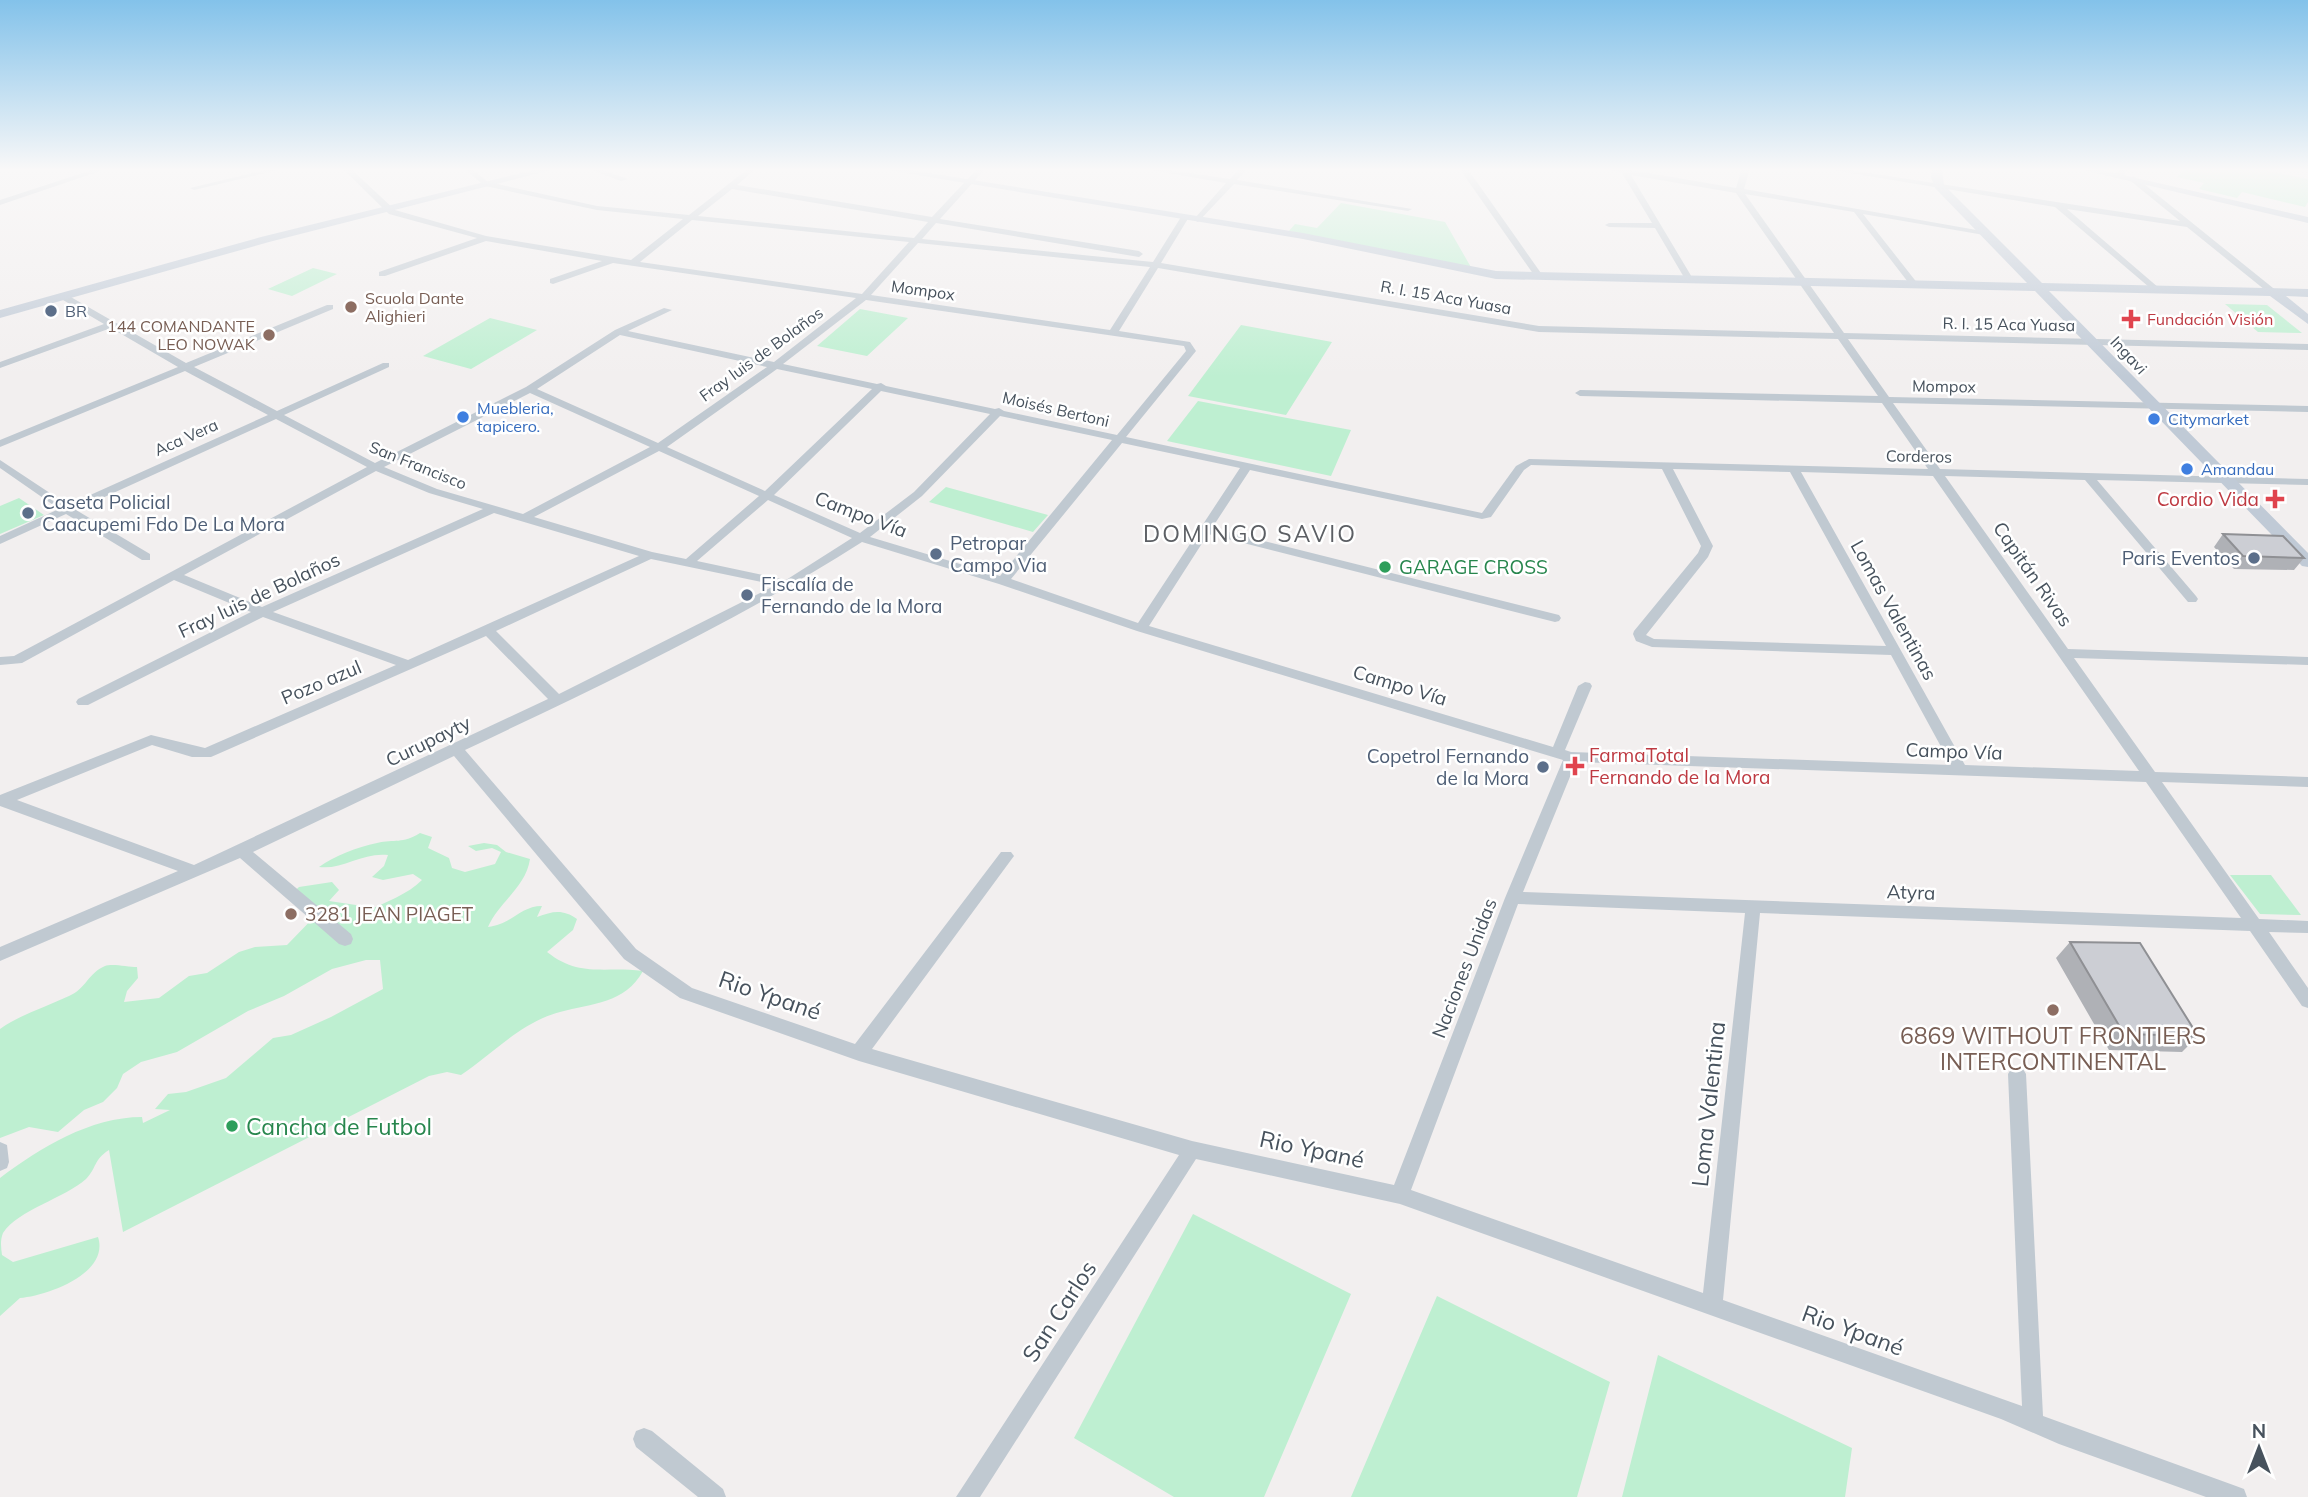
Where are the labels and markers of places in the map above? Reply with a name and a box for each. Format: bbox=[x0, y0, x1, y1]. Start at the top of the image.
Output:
place label: Scuola Dante Alighieri bbox=[365, 288, 464, 326]
marker: Scuola Dante Alighieri bbox=[343, 299, 359, 315]
place label: BR bbox=[65, 301, 87, 321]
marker: BR bbox=[43, 303, 59, 319]
marker: Fundación Visión bbox=[2121, 309, 2141, 329]
place label: Fundación Visión bbox=[2147, 309, 2273, 329]
place label: 144 COMANDANTE LEO NOWAK bbox=[107, 316, 256, 354]
marker: 144 COMANDANTE LEO NOWAK bbox=[261, 327, 277, 343]
place label: Muebleria, tapicero. bbox=[477, 398, 554, 436]
marker: Muebleria, tapicero. bbox=[455, 409, 471, 425]
place label: Citymarket bbox=[2168, 409, 2249, 429]
marker: Citymarket bbox=[2146, 411, 2162, 427]
place label: Amandau bbox=[2201, 459, 2274, 479]
marker: Amandau bbox=[2179, 461, 2195, 477]
place label: Cordio Vida bbox=[2157, 487, 2259, 511]
marker: Cordio Vida bbox=[2265, 489, 2285, 509]
place label: Caseta Policial Caacupemi Fdo De La Mora bbox=[42, 490, 285, 536]
marker: Caseta Policial Caacupemi Fdo De La Mora bbox=[20, 505, 36, 521]
place label: Petropar Campo Via bbox=[950, 531, 1047, 577]
marker: Petropar Campo Via bbox=[928, 546, 944, 562]
place label: Paris Eventos bbox=[2122, 546, 2240, 570]
marker: Paris Eventos bbox=[2246, 550, 2262, 566]
place label: GARAGE CROSS bbox=[1399, 555, 1548, 579]
marker: GARAGE CROSS bbox=[1377, 559, 1393, 575]
place label: Fiscalía de Fernando de la Mora bbox=[761, 572, 942, 618]
marker: Fiscalía de Fernando de la Mora bbox=[739, 587, 755, 603]
place label: FarmaTotal Fernando de la Mora bbox=[1589, 743, 1770, 789]
place label: Copetrol Fernando de la Mora bbox=[1367, 744, 1529, 790]
marker: FarmaTotal Fernando de la Mora bbox=[1567, 758, 1583, 774]
marker: Copetrol Fernando de la Mora bbox=[1535, 759, 1551, 775]
place label: 3281 JEAN PIAGET bbox=[305, 902, 474, 926]
marker: 3281 JEAN PIAGET bbox=[283, 906, 299, 922]
marker: 6869 WITHOUT FRONTIERS INTERCONTINENTAL bbox=[2045, 1002, 2061, 1018]
place label: 6869 WITHOUT FRONTIERS INTERCONTINENTAL bbox=[1900, 1021, 2206, 1076]
place label: Cancha de Futbol bbox=[246, 1112, 432, 1141]
marker: Cancha de Futbol bbox=[224, 1118, 240, 1134]

